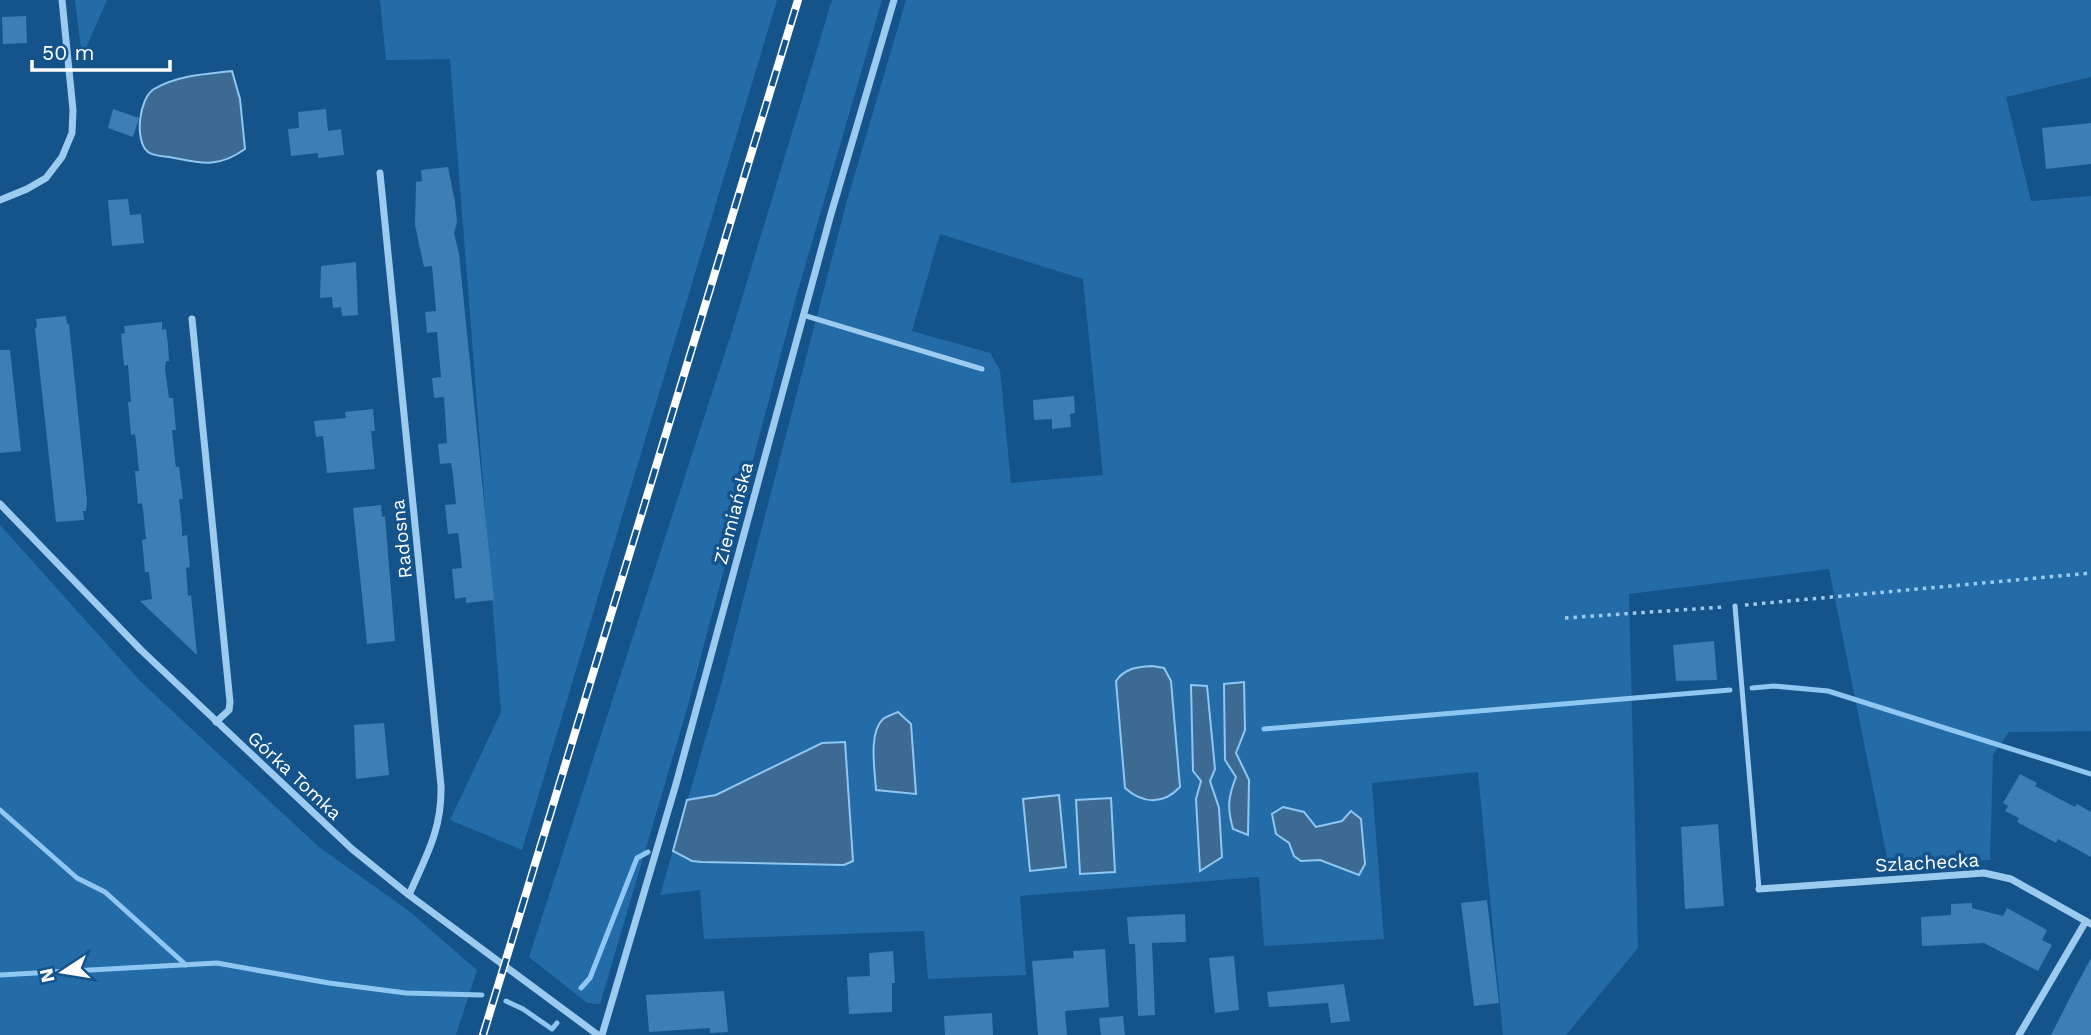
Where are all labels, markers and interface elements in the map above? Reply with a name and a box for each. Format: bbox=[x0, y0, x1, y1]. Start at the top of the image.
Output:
scale bar bbox=[32, 28, 170, 72]
text: 50 m bbox=[42, 40, 94, 65]
street label: Ziemiańska bbox=[709, 459, 758, 567]
street label: Radosna bbox=[386, 498, 417, 580]
street label: Górka Tomka bbox=[243, 726, 347, 825]
street label: Szlachecka bbox=[1874, 848, 1980, 877]
north arrow bbox=[28, 937, 98, 1007]
text: N bbox=[34, 966, 60, 985]

